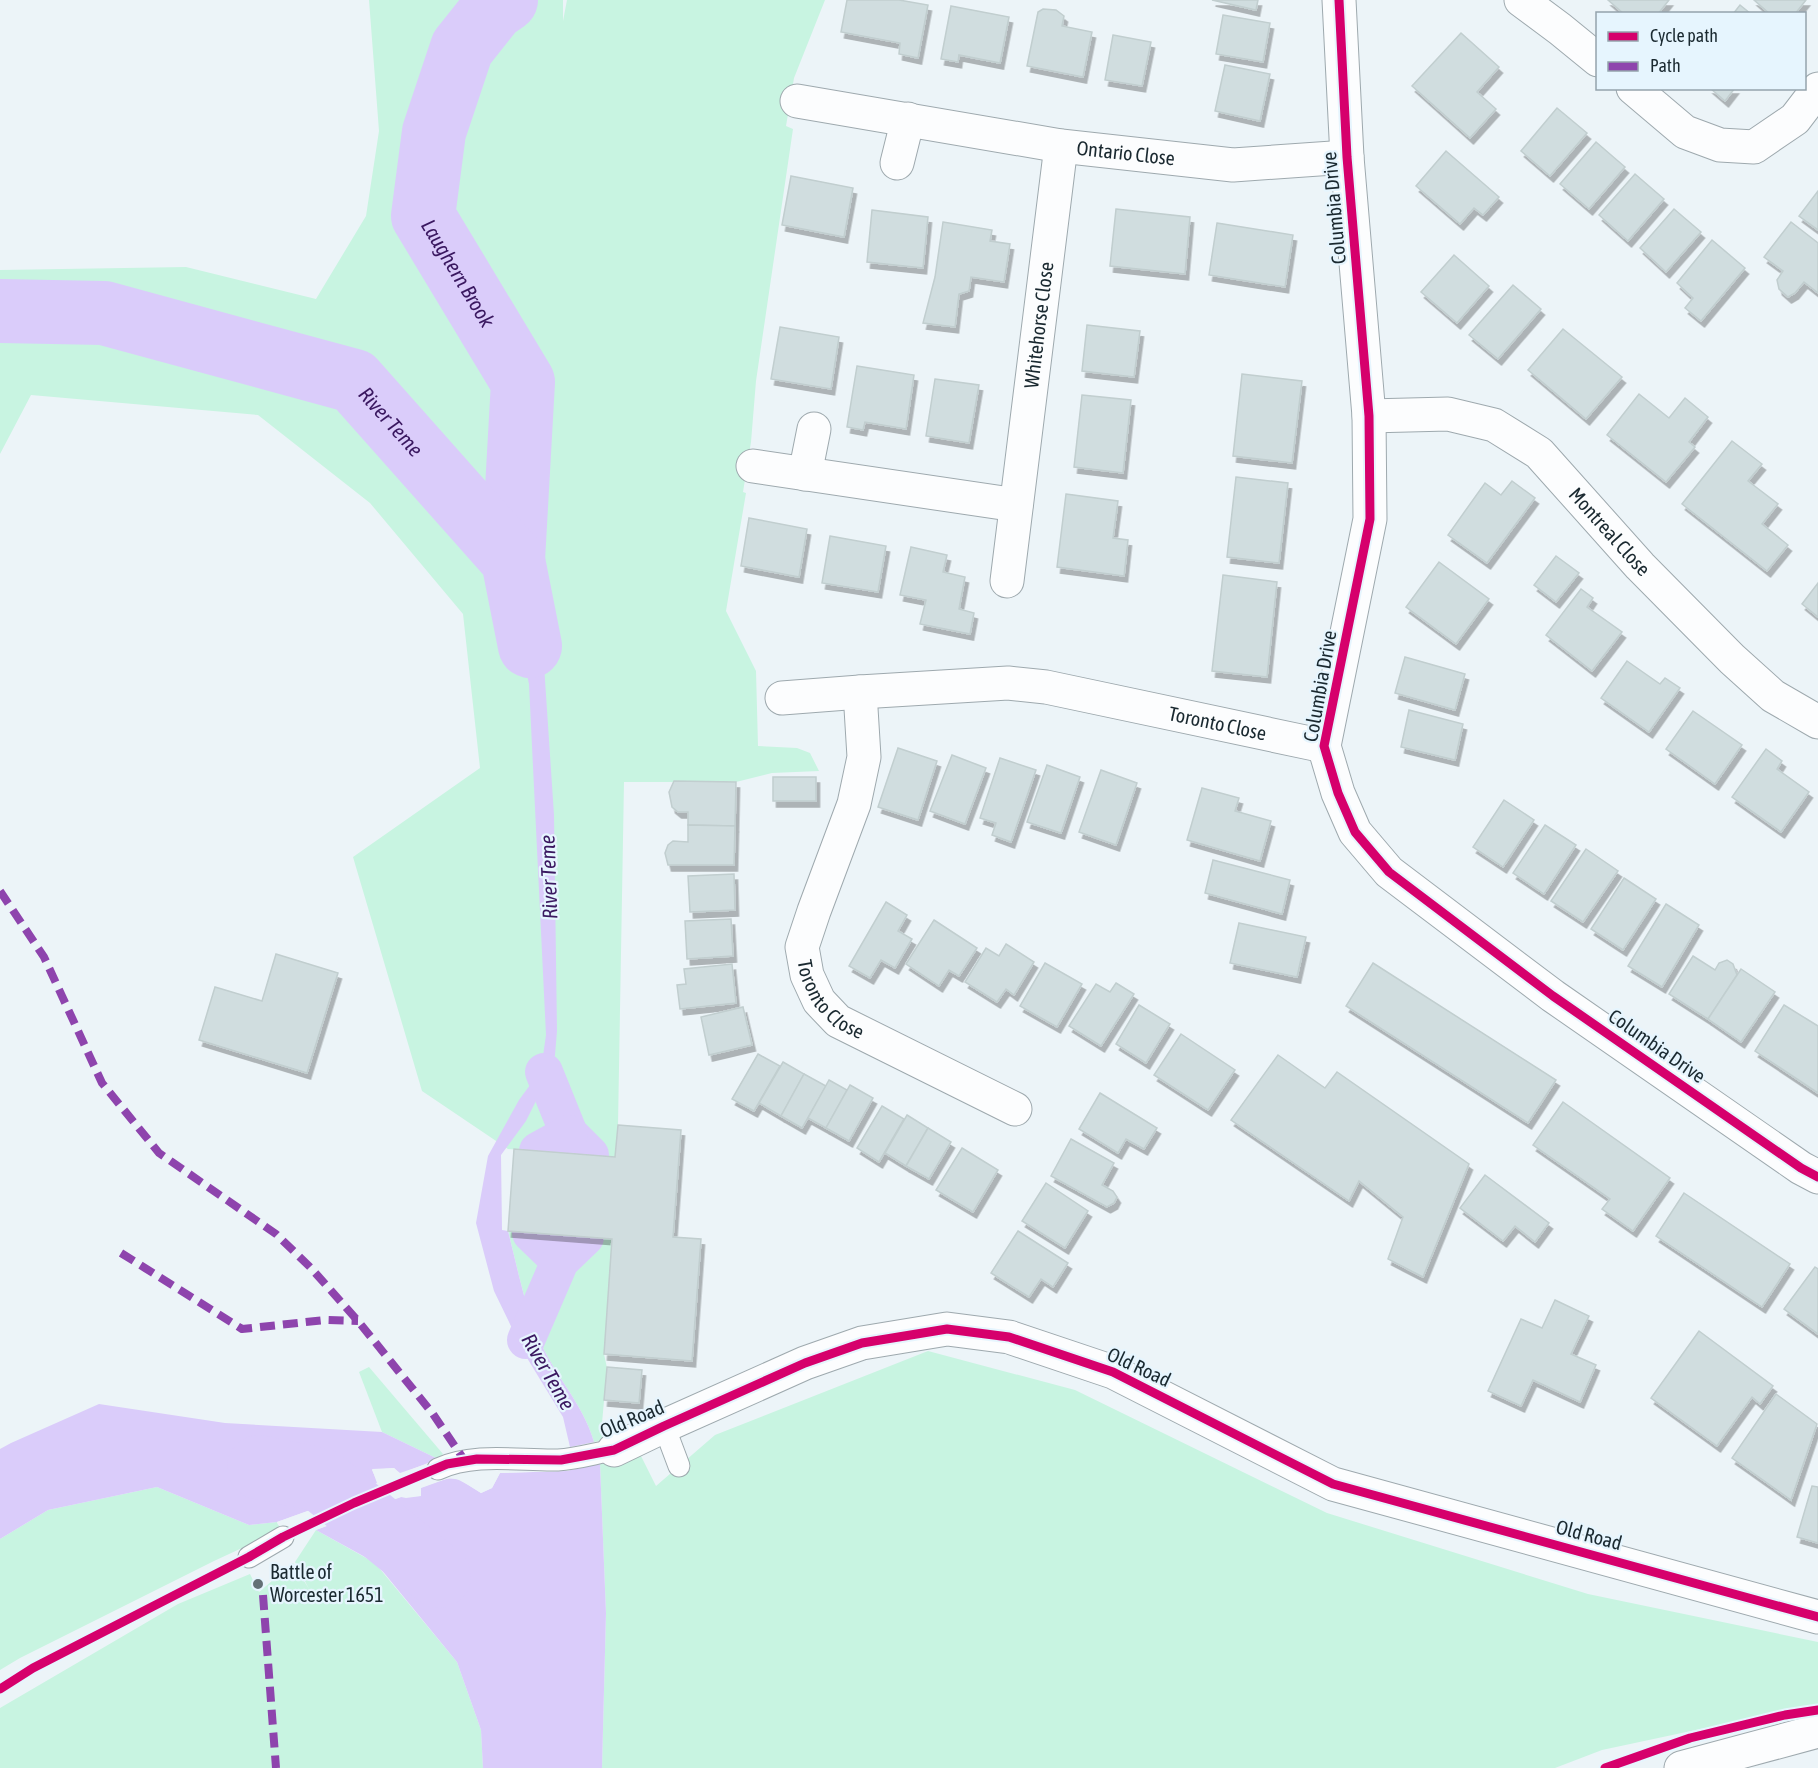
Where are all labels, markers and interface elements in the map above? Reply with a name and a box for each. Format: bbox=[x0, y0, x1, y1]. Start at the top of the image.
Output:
legend bbox=[1596, 12, 1806, 90]
text: Cycle path bbox=[1650, 25, 1718, 46]
text: Path bbox=[1650, 55, 1681, 76]
street label: Ontario Close bbox=[1075, 136, 1176, 170]
street label: Columbia Drive bbox=[1317, 151, 1350, 265]
water label: Laughern Brook bbox=[417, 215, 501, 332]
street label: Whitehorse Close bbox=[1019, 260, 1058, 389]
water label: River Teme bbox=[354, 382, 428, 461]
street label: Montreal Close bbox=[1564, 483, 1655, 580]
street label: Columbia Drive bbox=[1298, 628, 1341, 743]
street label: Toronto Close bbox=[1167, 701, 1269, 744]
water label: River Teme bbox=[535, 834, 561, 920]
street label: Toronto Close bbox=[793, 958, 868, 1043]
street label: Columbia Drive bbox=[1605, 1004, 1710, 1087]
water label: River Teme bbox=[517, 1329, 580, 1414]
street label: Old Road bbox=[1104, 1342, 1175, 1391]
street label: Old Road bbox=[596, 1395, 667, 1442]
street label: Old Road bbox=[1554, 1515, 1625, 1554]
place label: Battle of Worcester 1651 bbox=[270, 1560, 384, 1606]
marker: Battle of Worcester 1651 bbox=[251, 1577, 265, 1591]

